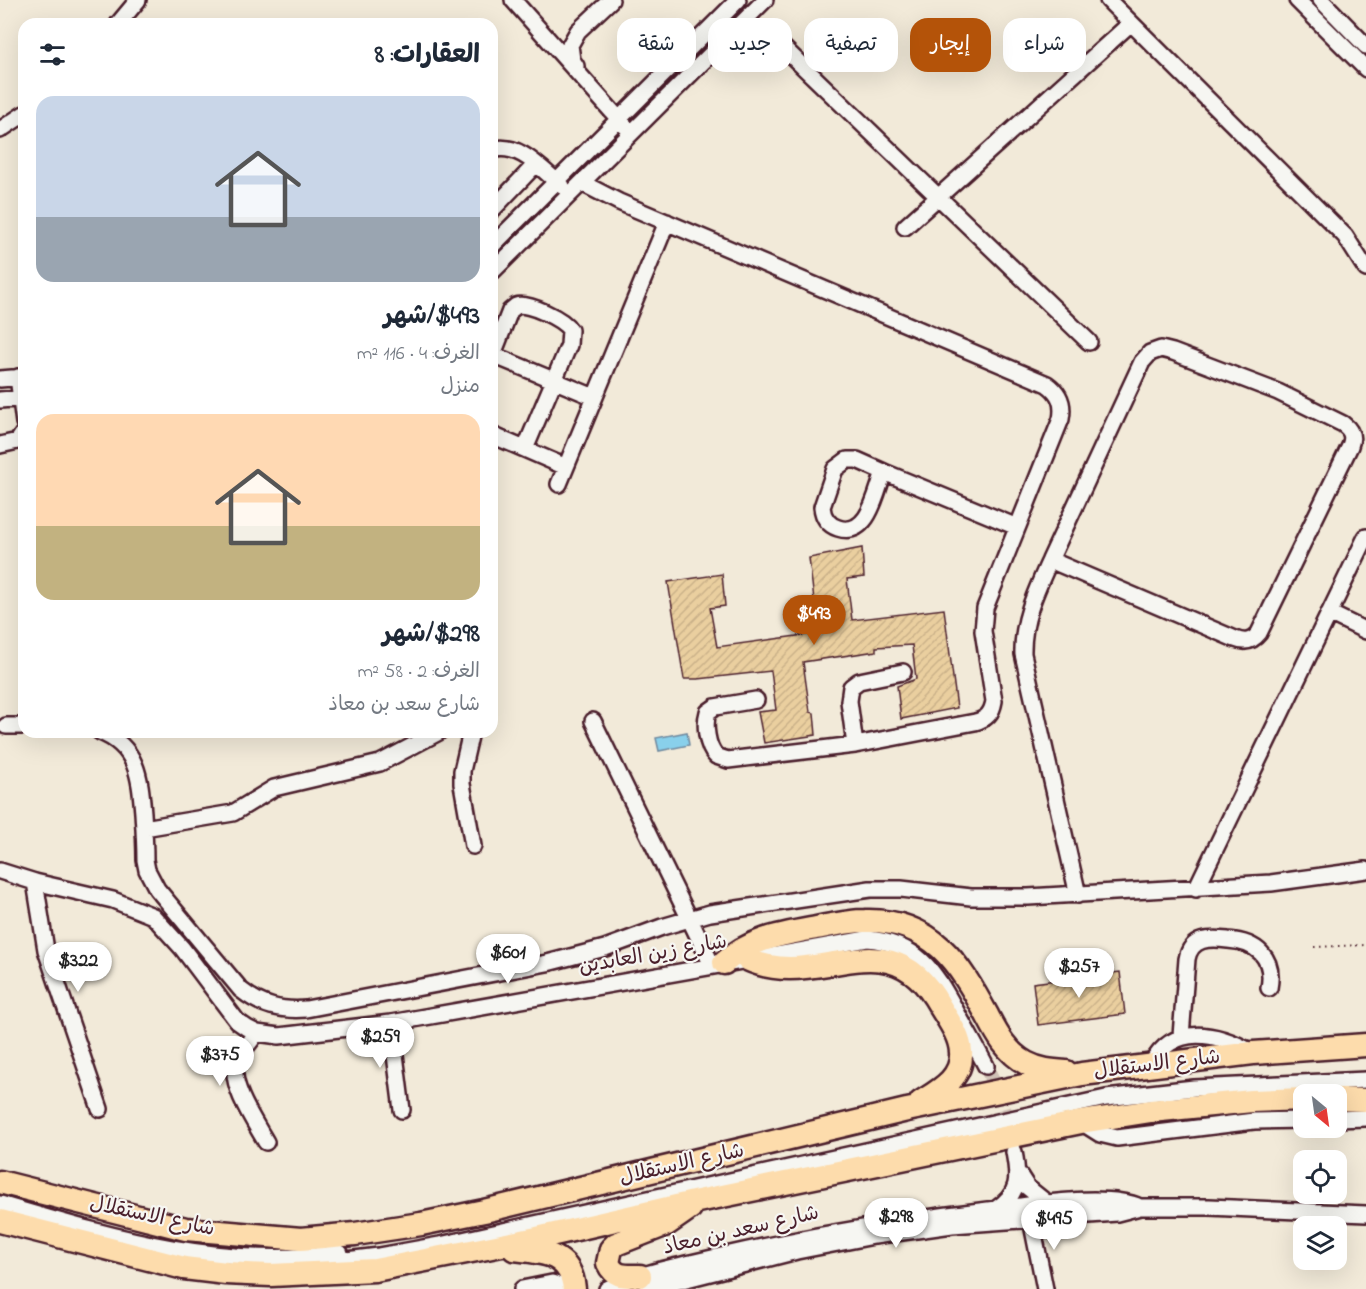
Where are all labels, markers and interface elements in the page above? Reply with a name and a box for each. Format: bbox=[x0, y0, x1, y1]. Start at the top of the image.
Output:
chip: شقة bbox=[617, 18, 696, 72]
chip: جديد bbox=[708, 18, 792, 72]
chip: تصفية bbox=[804, 18, 898, 72]
chip: إيجار bbox=[910, 18, 991, 72]
chip: شراء bbox=[1003, 18, 1086, 72]
text: العقارات: 8 bbox=[374, 37, 480, 75]
icon: filters bbox=[36, 38, 69, 71]
icon: home bbox=[204, 135, 312, 243]
text: $493/شهر bbox=[384, 298, 480, 336]
text: الغرف: 4 · 116 m² bbox=[357, 340, 480, 369]
text: منزل bbox=[441, 373, 480, 402]
icon: home bbox=[204, 453, 312, 561]
pin: $493 bbox=[778, 595, 850, 646]
text: $493 bbox=[797, 600, 831, 629]
text: $298/شهر bbox=[382, 616, 480, 654]
text: الغرف: 2 · 58 m² bbox=[358, 658, 480, 687]
text: شارع سعد بن معاذ bbox=[328, 691, 480, 720]
street label: شارع زين العابدين bbox=[577, 927, 729, 983]
pin: $601 bbox=[472, 934, 544, 985]
text: $601 bbox=[490, 939, 526, 968]
pin: $322 bbox=[42, 942, 114, 993]
text: $322 bbox=[58, 947, 98, 976]
pin: $257 bbox=[1043, 948, 1115, 999]
text: $257 bbox=[1058, 953, 1100, 982]
pin: $259 bbox=[344, 1018, 416, 1069]
text: $259 bbox=[360, 1023, 400, 1052]
pin: $375 bbox=[184, 1036, 256, 1087]
text: $375 bbox=[200, 1041, 240, 1070]
street label: شارع الاستقلال bbox=[1092, 1042, 1222, 1088]
north arrow bbox=[1293, 1084, 1347, 1138]
map controls bbox=[1293, 1084, 1347, 1270]
street label: شارع الاستقلال bbox=[617, 1136, 747, 1194]
button: locate bbox=[1293, 1150, 1347, 1204]
street label: شارع الاستقلال bbox=[87, 1189, 217, 1245]
street label: شارع سعد بن معاذ bbox=[660, 1198, 822, 1264]
pin: $298 bbox=[860, 1198, 932, 1249]
pin: $495 bbox=[1018, 1200, 1090, 1251]
text: $298 bbox=[878, 1203, 914, 1232]
text: $495 bbox=[1035, 1205, 1073, 1234]
button: layers bbox=[1293, 1216, 1347, 1270]

